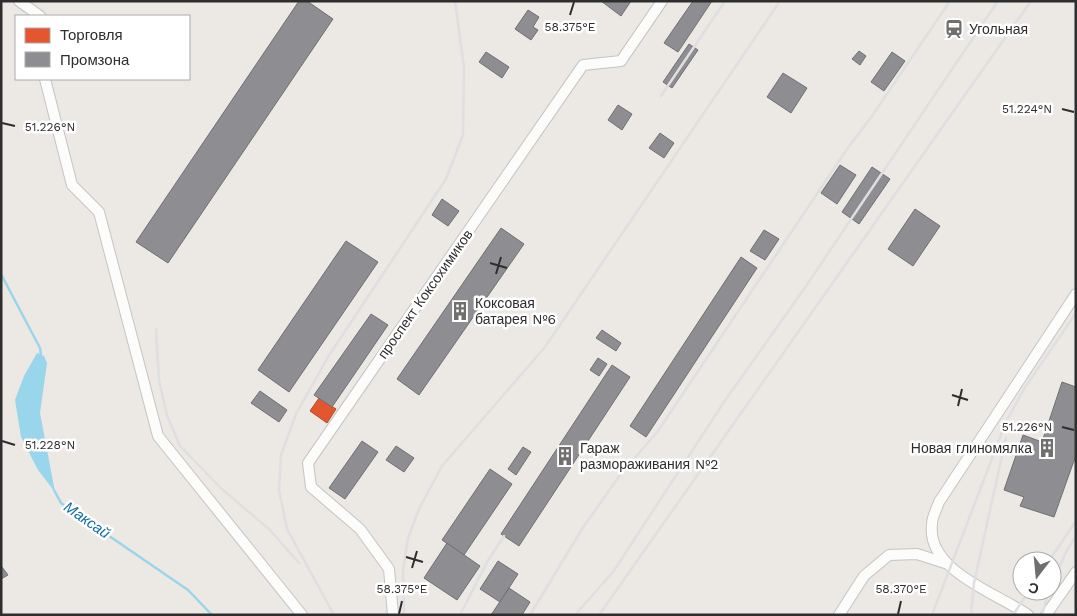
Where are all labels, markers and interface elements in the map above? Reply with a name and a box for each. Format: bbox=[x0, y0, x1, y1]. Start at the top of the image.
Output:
legend bbox=[15, 15, 190, 80]
station icon: Угольная bbox=[943, 18, 965, 40]
text: 58.375°E bbox=[545, 20, 596, 34]
place label: Угольная bbox=[969, 21, 1028, 37]
text: Торговля bbox=[60, 26, 123, 44]
text: Промзона bbox=[60, 51, 130, 69]
text: 51.224°N bbox=[1002, 102, 1052, 116]
text: 51.226°N bbox=[25, 120, 75, 134]
street label: проспект Коксохимиков bbox=[374, 226, 476, 362]
place label: Коксовая батарея №6 bbox=[475, 295, 556, 327]
building icon: Коксовая батарея №6 bbox=[449, 300, 471, 322]
text: 51.226°N bbox=[1002, 420, 1052, 434]
building icon: Новая глиномялка bbox=[1036, 437, 1058, 459]
text: 51.228°N bbox=[25, 438, 75, 452]
place label: Гараж размораживания №2 bbox=[580, 440, 718, 472]
place label: Новая глиномялка bbox=[911, 440, 1032, 456]
building icon: Гараж размораживания №2 bbox=[554, 445, 576, 467]
water label: Максай bbox=[60, 498, 114, 543]
north arrow bbox=[1012, 551, 1062, 601]
text: С bbox=[1026, 579, 1040, 598]
text: 58.375°E bbox=[377, 582, 428, 596]
text: 58.370°E bbox=[875, 582, 927, 596]

